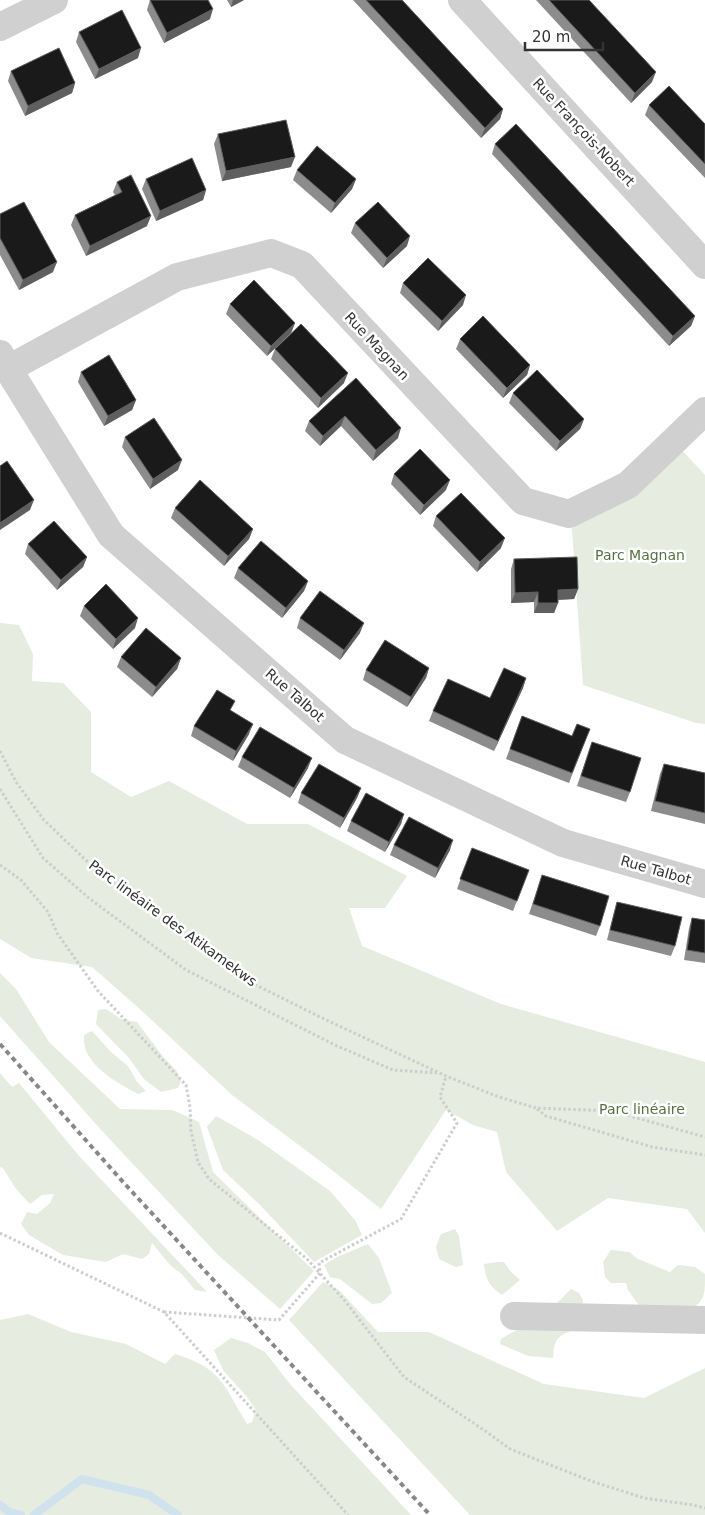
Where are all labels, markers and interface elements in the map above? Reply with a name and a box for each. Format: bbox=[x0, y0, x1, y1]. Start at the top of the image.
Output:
scale bar bbox=[525, 20, 602, 52]
text: 20 m bbox=[532, 28, 570, 46]
street label: Rue François-Nobert bbox=[530, 75, 638, 190]
street label: Rue Magnan bbox=[342, 309, 412, 383]
park label: Parc Magnan bbox=[595, 547, 685, 563]
street label: Rue Talbot bbox=[262, 665, 328, 725]
street label: Rue Talbot bbox=[619, 852, 694, 888]
street label: Parc linéaire des Atikamekws bbox=[86, 857, 260, 989]
park label: Parc linéaire bbox=[599, 1101, 685, 1117]

